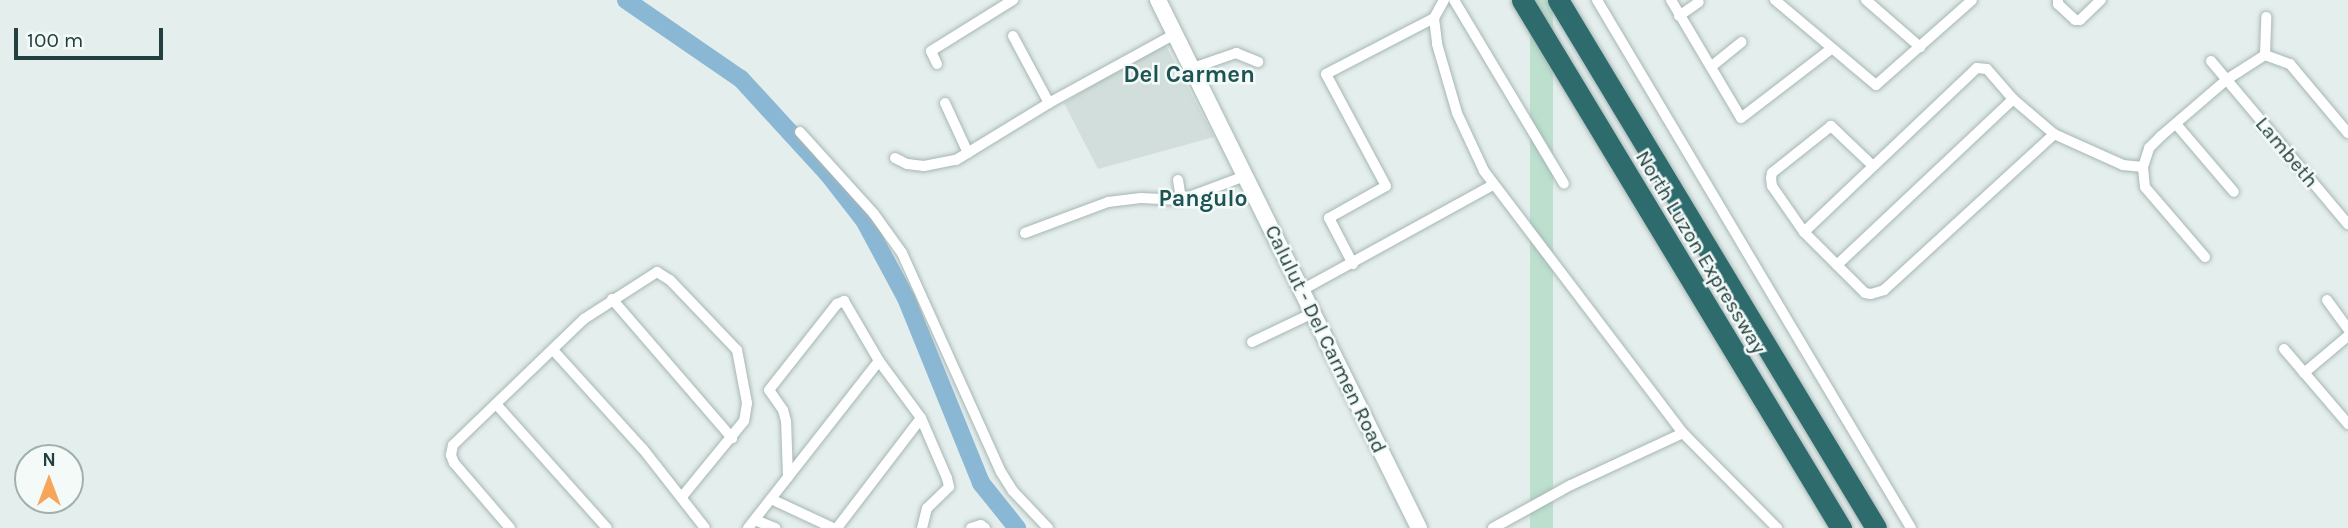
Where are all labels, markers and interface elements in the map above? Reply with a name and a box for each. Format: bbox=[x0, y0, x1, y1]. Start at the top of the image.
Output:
scale bar bbox=[18, 14, 166, 58]
text: 100 m bbox=[27, 28, 84, 52]
district label: Del Carmen bbox=[1123, 61, 1255, 89]
street label: Lambeth bbox=[2250, 111, 2324, 193]
street label: North Luzon Expressway bbox=[1630, 146, 1772, 358]
district label: Pangulo bbox=[1159, 185, 1247, 213]
street label: Calulut - Del Carmen Road bbox=[1260, 221, 1392, 457]
north arrow bbox=[14, 444, 84, 514]
text: N bbox=[42, 449, 56, 471]

